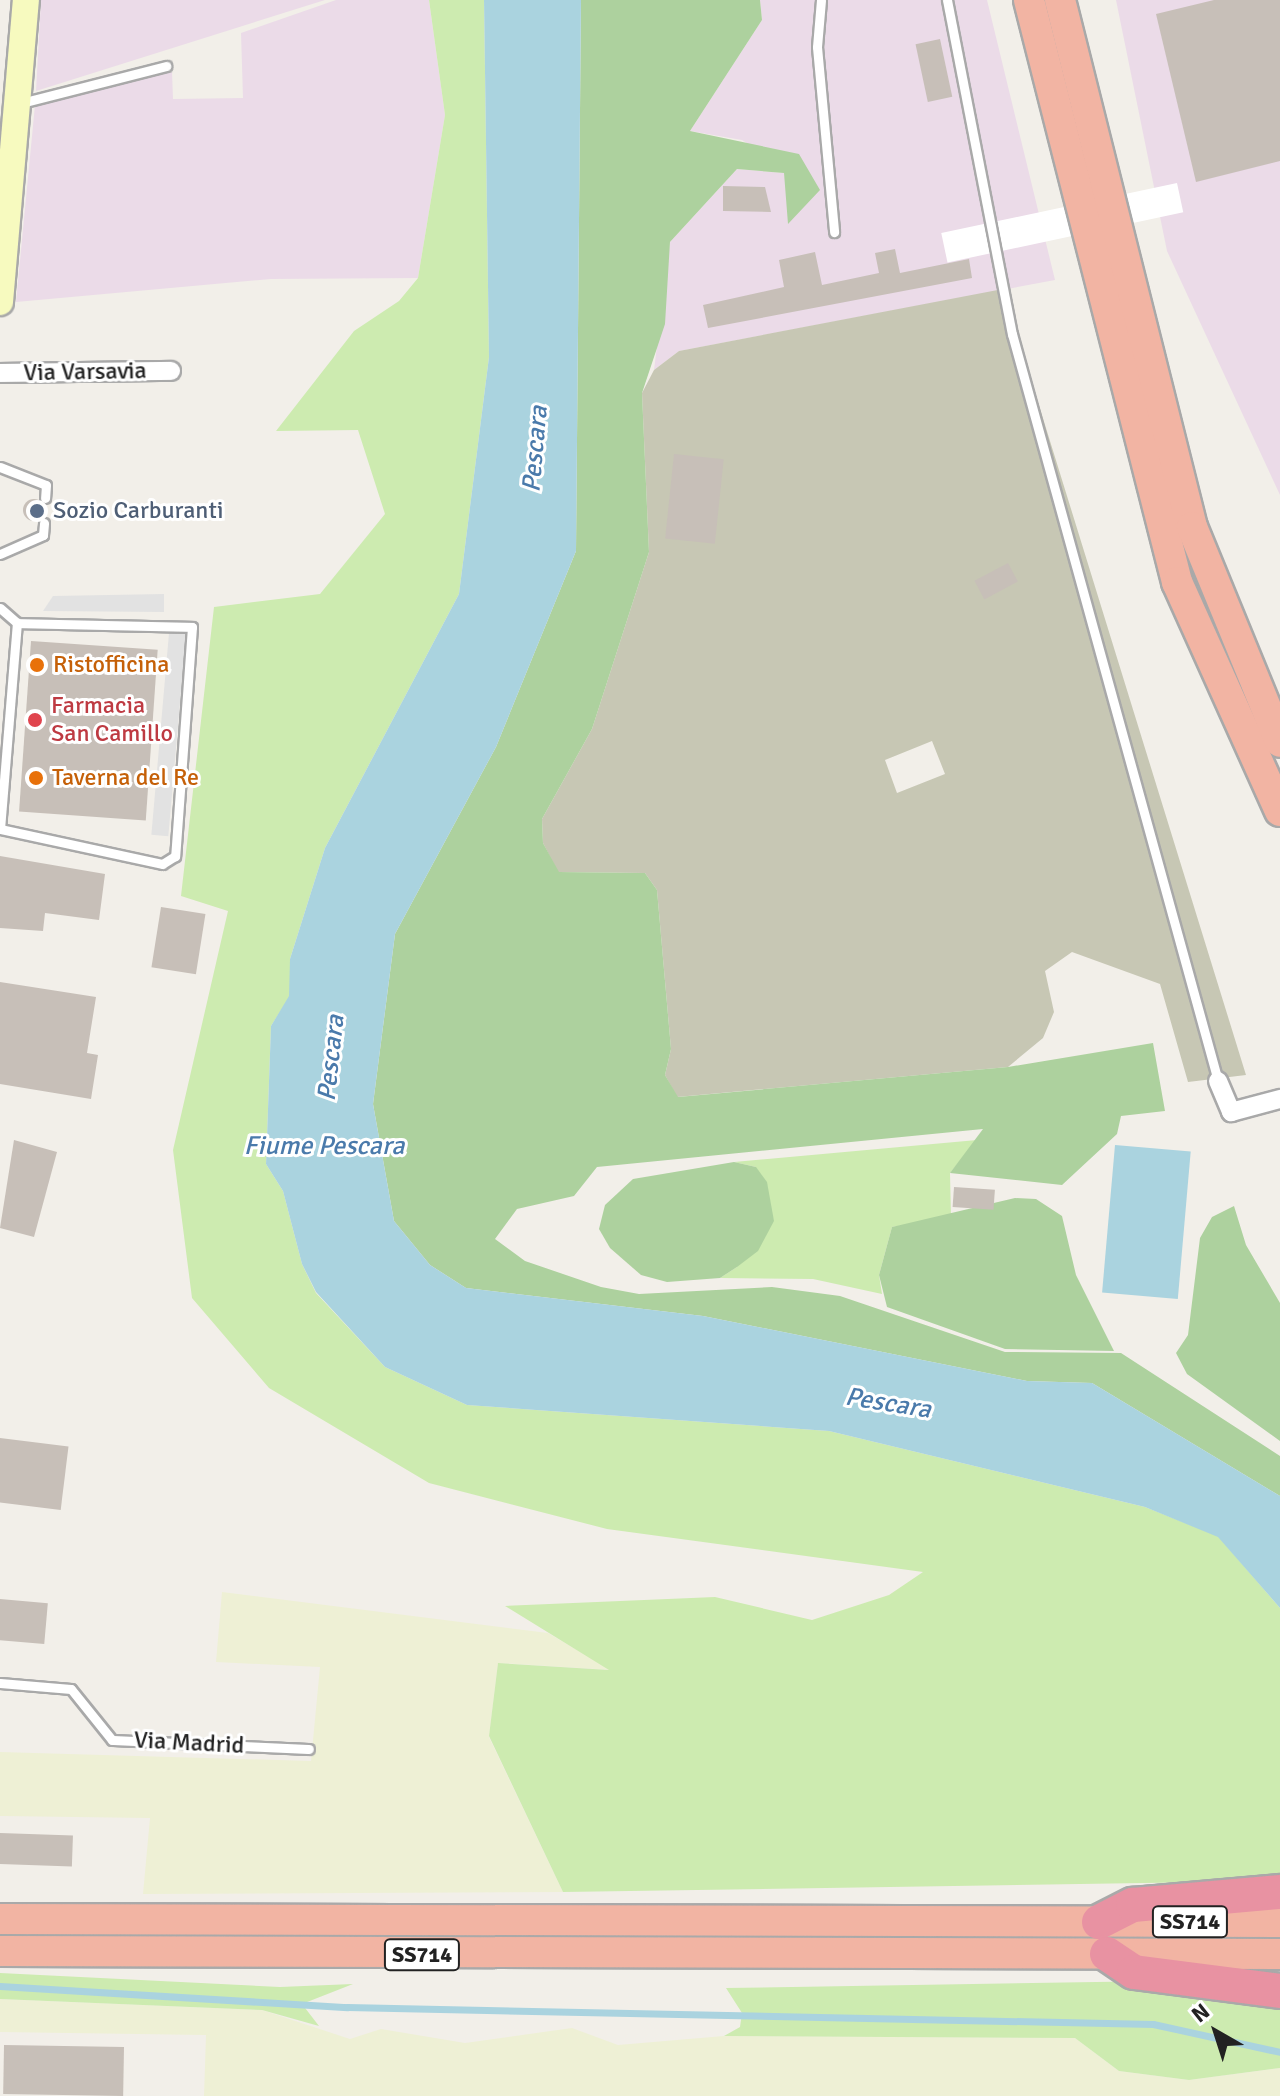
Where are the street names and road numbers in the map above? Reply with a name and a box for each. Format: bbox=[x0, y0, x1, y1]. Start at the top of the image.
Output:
street label: Via Varsavia bbox=[23, 357, 147, 387]
street label: Via Madrid bbox=[133, 1726, 245, 1760]
road number: SS714 bbox=[1150, 1904, 1230, 1940]
road number: SS714 bbox=[382, 1937, 462, 1973]

